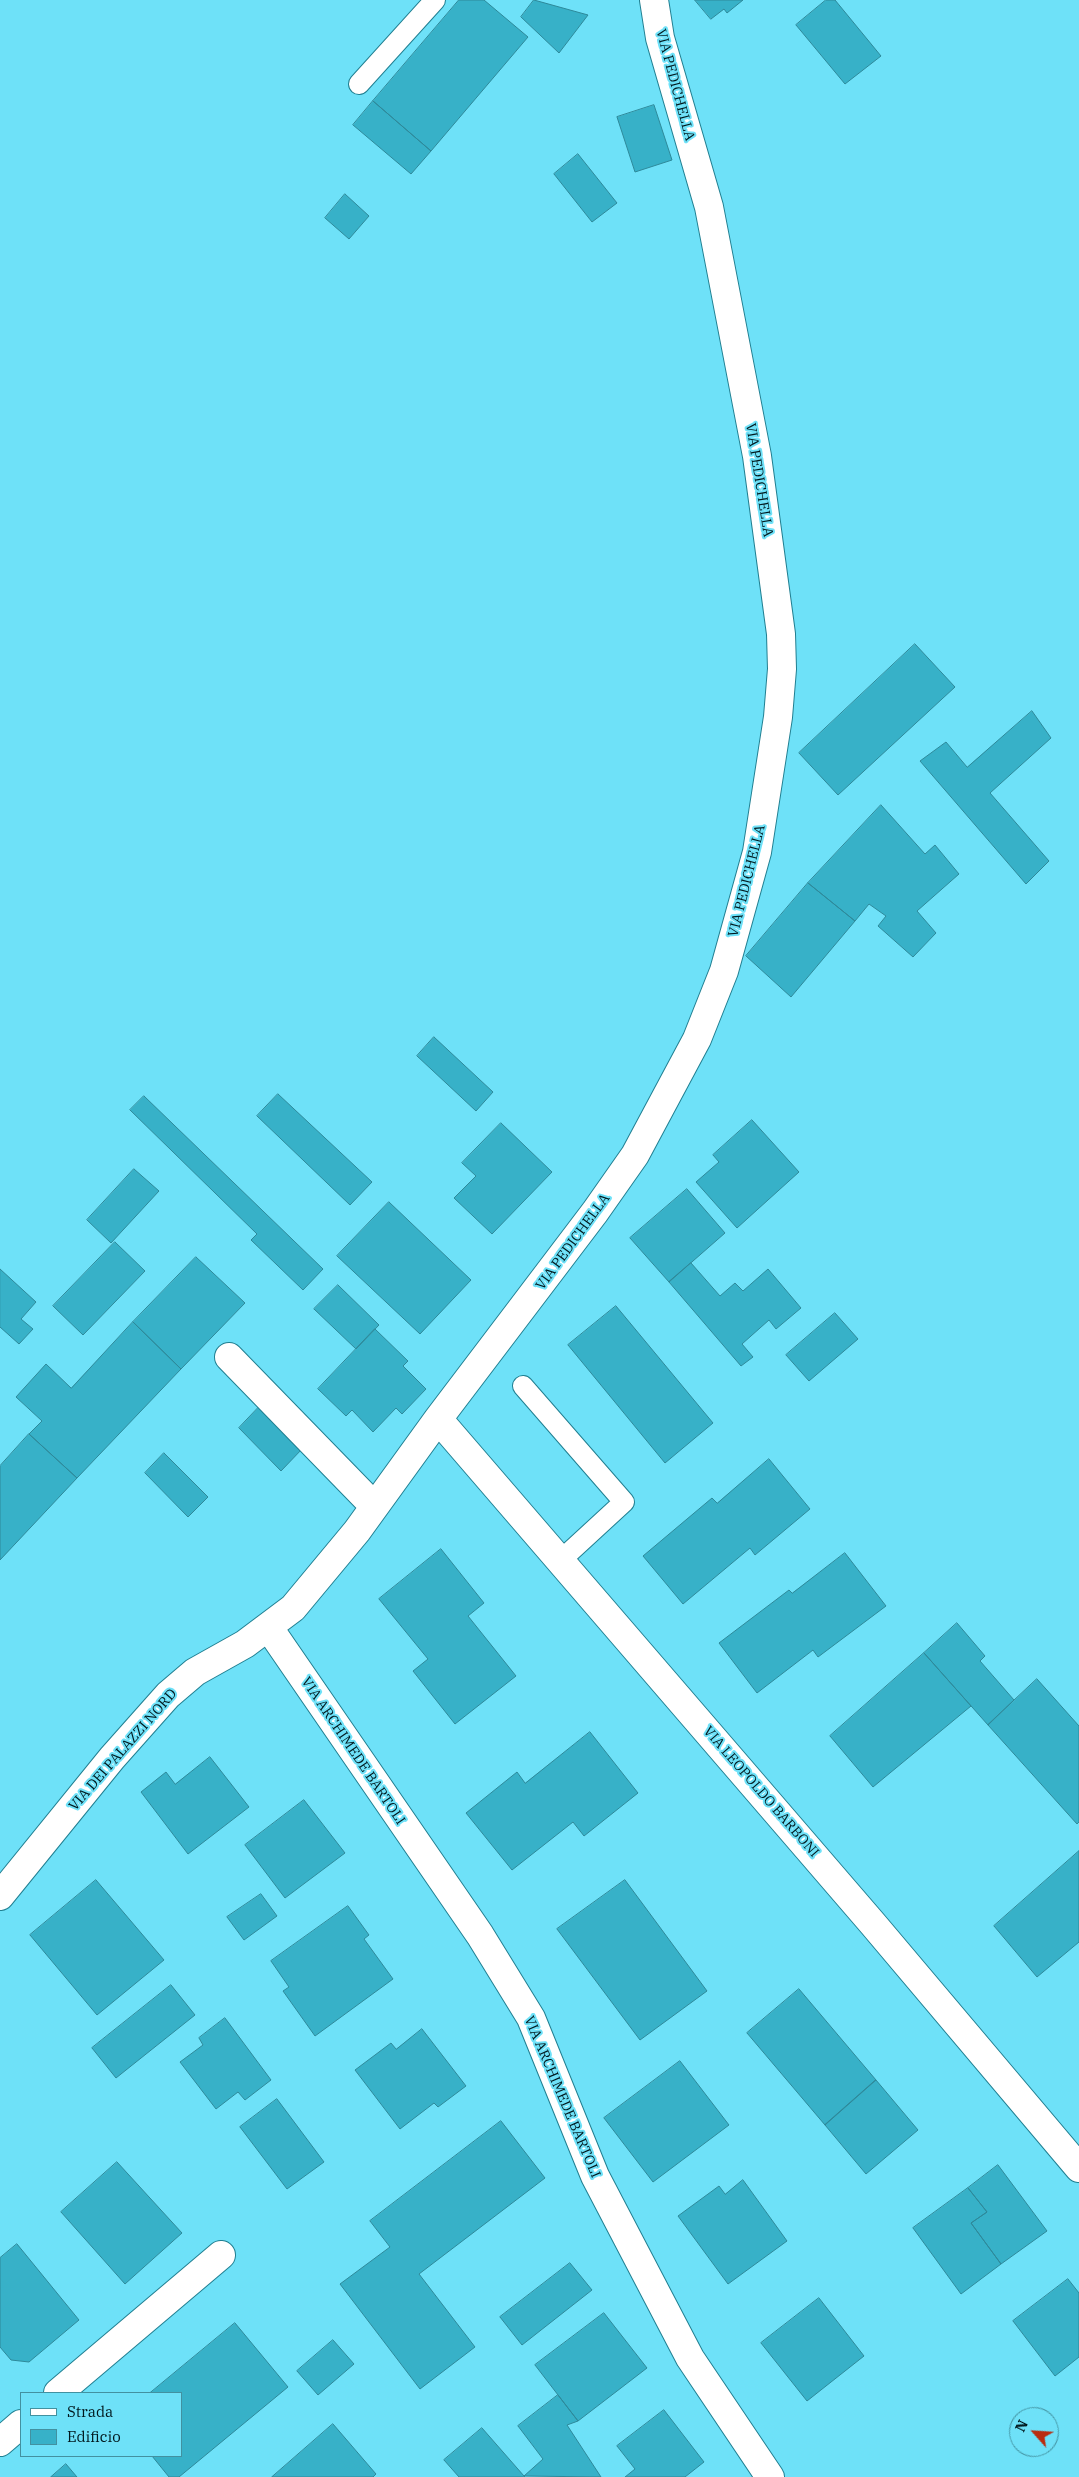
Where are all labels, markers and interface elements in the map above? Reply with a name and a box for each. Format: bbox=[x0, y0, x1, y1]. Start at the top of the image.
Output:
street label: VIA PEDICHELLA bbox=[652, 27, 698, 143]
street label: VIA PEDICHELLA bbox=[742, 422, 776, 538]
street label: VIA PEDICHELLA bbox=[725, 823, 769, 939]
street label: VIA PEDICHELLA bbox=[532, 1191, 614, 1293]
street label: VIA ARCHIMEDE BARTOLI bbox=[297, 1674, 409, 1828]
street label: VIA DEI PALAZZI NORD bbox=[66, 1686, 180, 1814]
street label: VIA LEOPOLDO BARBONI bbox=[700, 1723, 822, 1861]
street label: VIA ARCHIMEDE BARTOLI bbox=[520, 2014, 604, 2180]
legend bbox=[20, 2392, 182, 2457]
text: Strada bbox=[67, 2402, 113, 2421]
north arrow bbox=[1009, 2407, 1059, 2457]
text: N bbox=[1011, 2417, 1032, 2435]
text: Edificio bbox=[67, 2427, 121, 2446]

